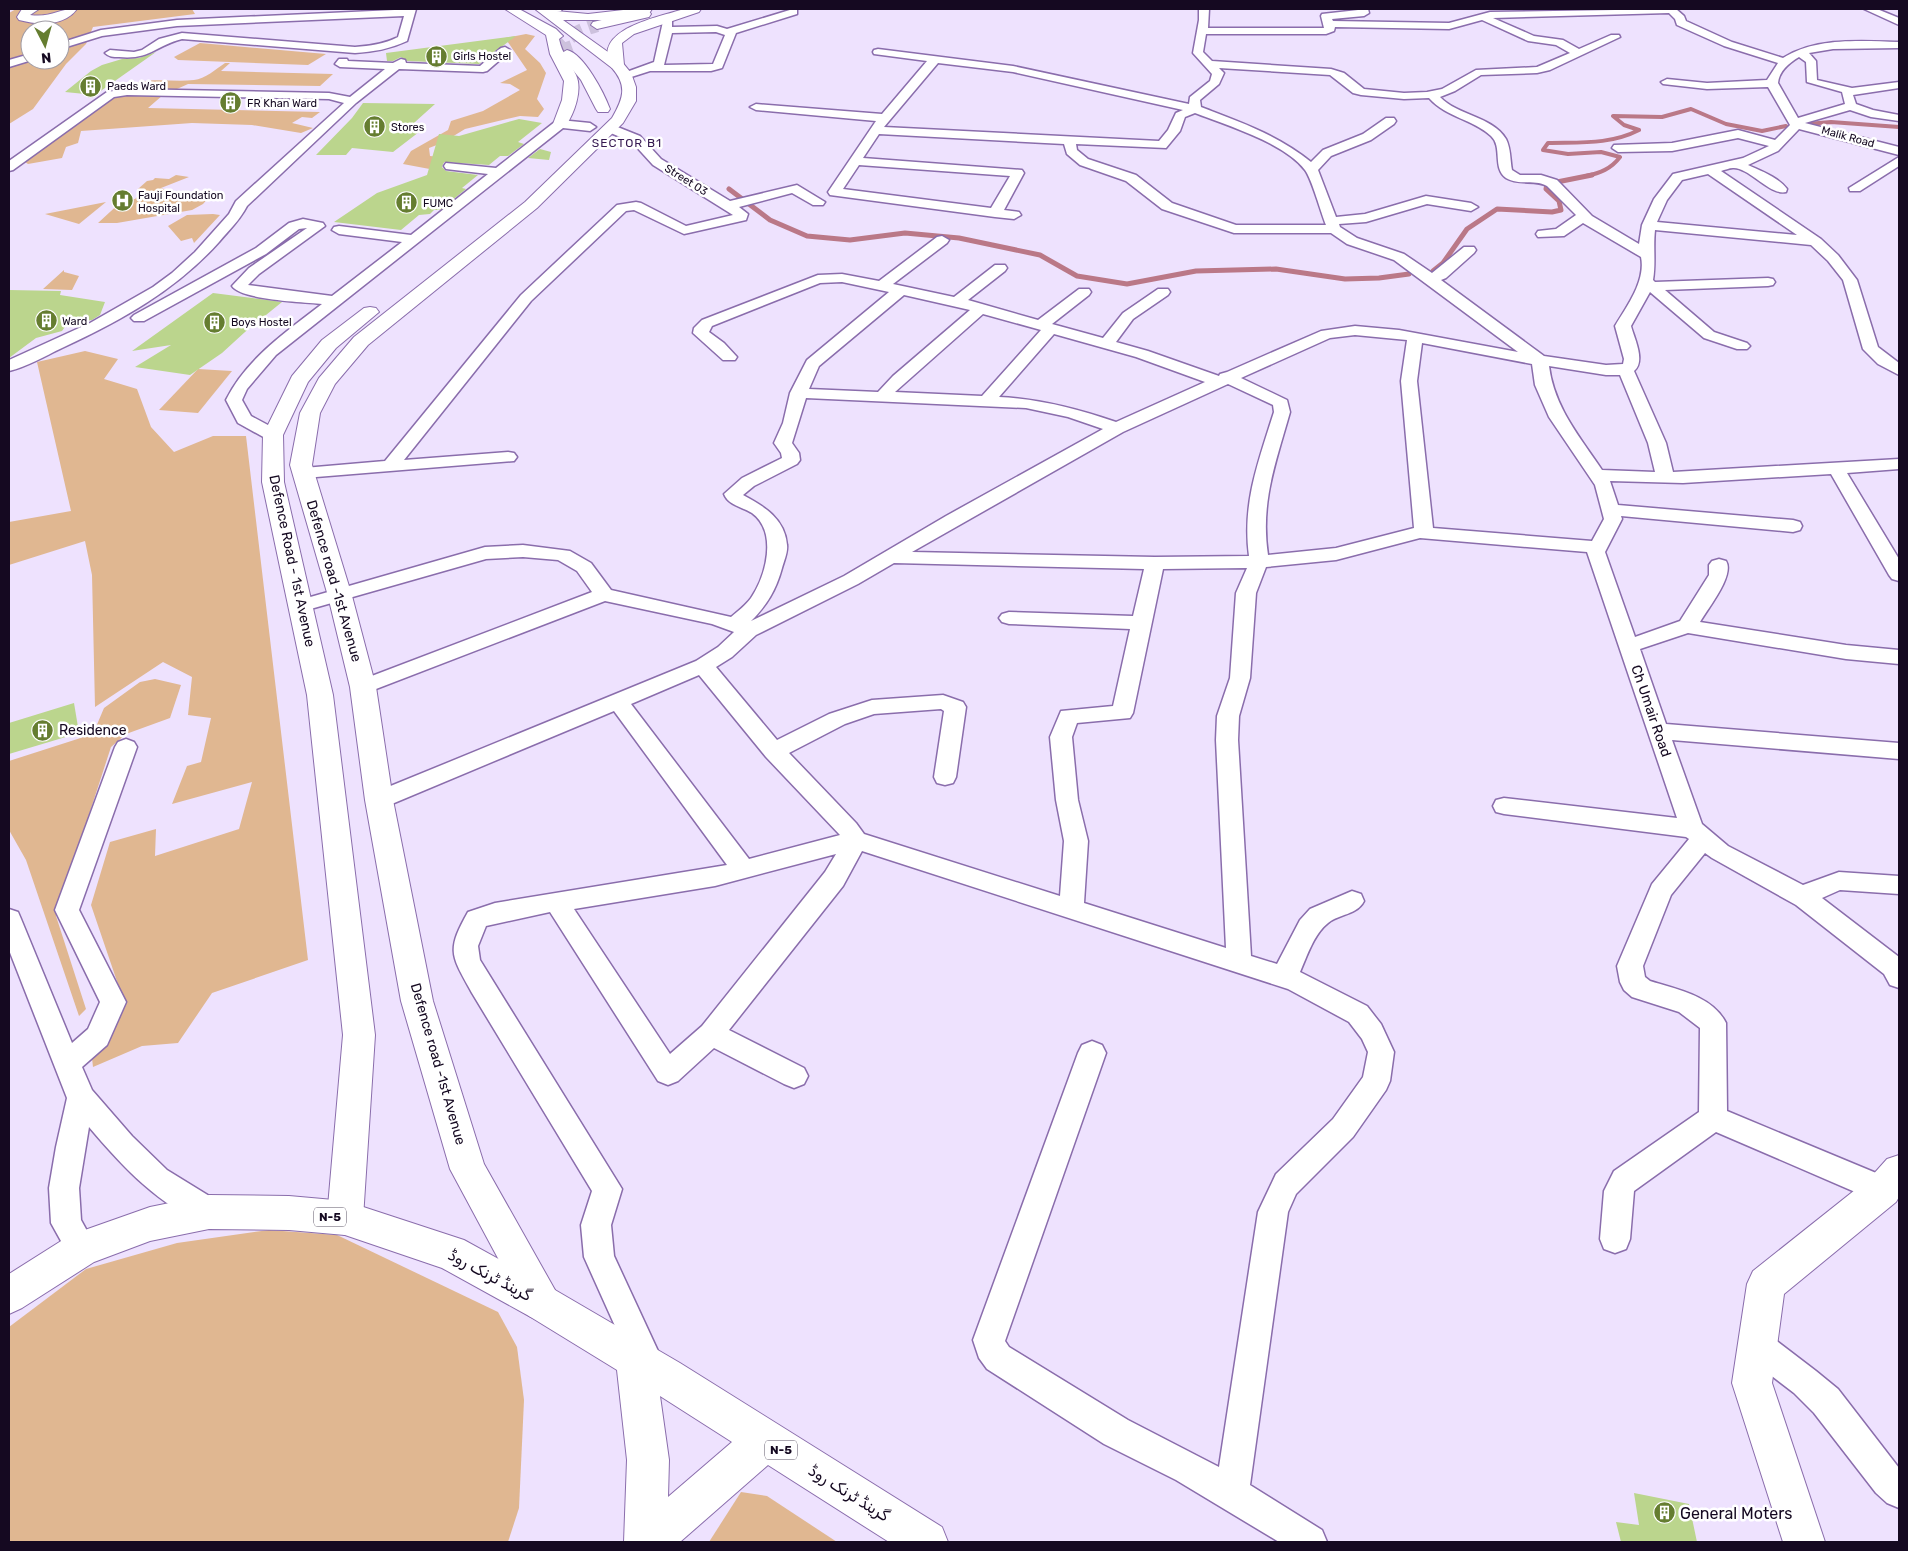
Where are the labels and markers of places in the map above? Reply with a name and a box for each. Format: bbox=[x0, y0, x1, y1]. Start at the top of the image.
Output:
building icon: Girls Hostel bbox=[425, 44, 449, 68]
place label: Girls Hostel bbox=[453, 50, 511, 63]
building icon: Paeds Ward bbox=[79, 74, 103, 98]
place label: Paeds Ward bbox=[107, 80, 166, 93]
building icon: FR Khan Ward bbox=[219, 91, 243, 115]
place label: FR Khan Ward bbox=[247, 97, 317, 110]
building icon: Stores bbox=[363, 115, 387, 139]
place label: Stores bbox=[391, 121, 425, 134]
hospital icon: Fauji Foundation Hospital bbox=[110, 189, 134, 213]
place label: Fauji Foundation Hospital bbox=[138, 189, 223, 215]
building icon: FUMC bbox=[395, 191, 419, 215]
place label: FUMC bbox=[423, 197, 453, 210]
building icon: Ward bbox=[34, 309, 58, 333]
building icon: Boys Hostel bbox=[203, 310, 227, 334]
place label: Ward bbox=[62, 315, 87, 328]
place label: Boys Hostel bbox=[231, 316, 292, 329]
building icon: Residence bbox=[31, 718, 55, 742]
place label: Residence bbox=[59, 722, 127, 739]
building icon: General Moters bbox=[1652, 1501, 1676, 1525]
place label: General Moters bbox=[1680, 1504, 1792, 1523]

